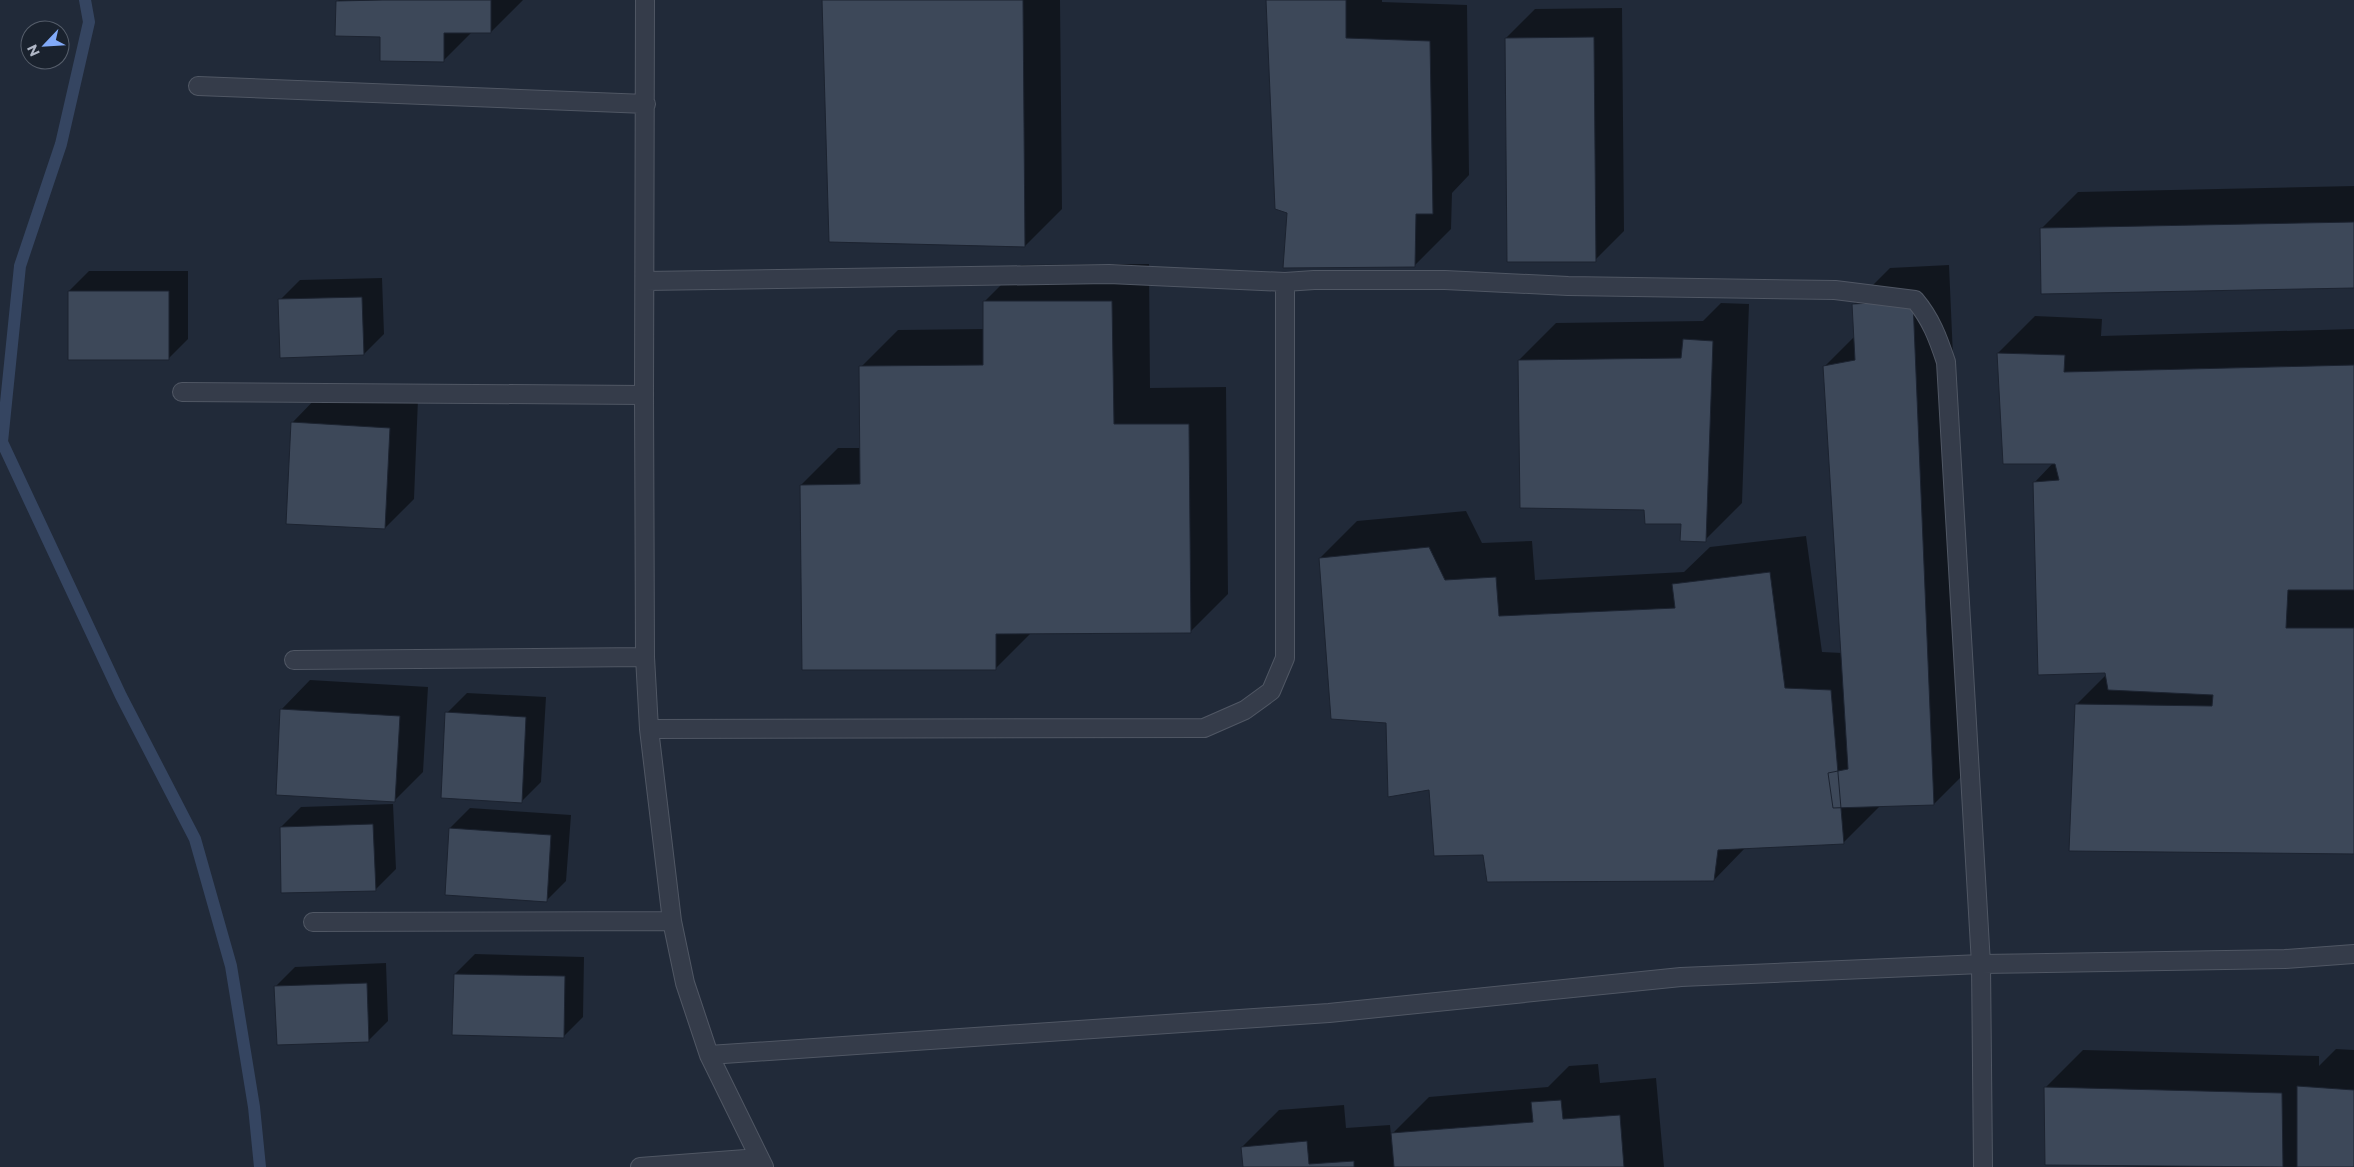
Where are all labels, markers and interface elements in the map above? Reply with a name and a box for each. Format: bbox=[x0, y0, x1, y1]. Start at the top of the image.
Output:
north arrow bbox=[20, 20, 70, 70]
text: N bbox=[23, 42, 44, 59]

